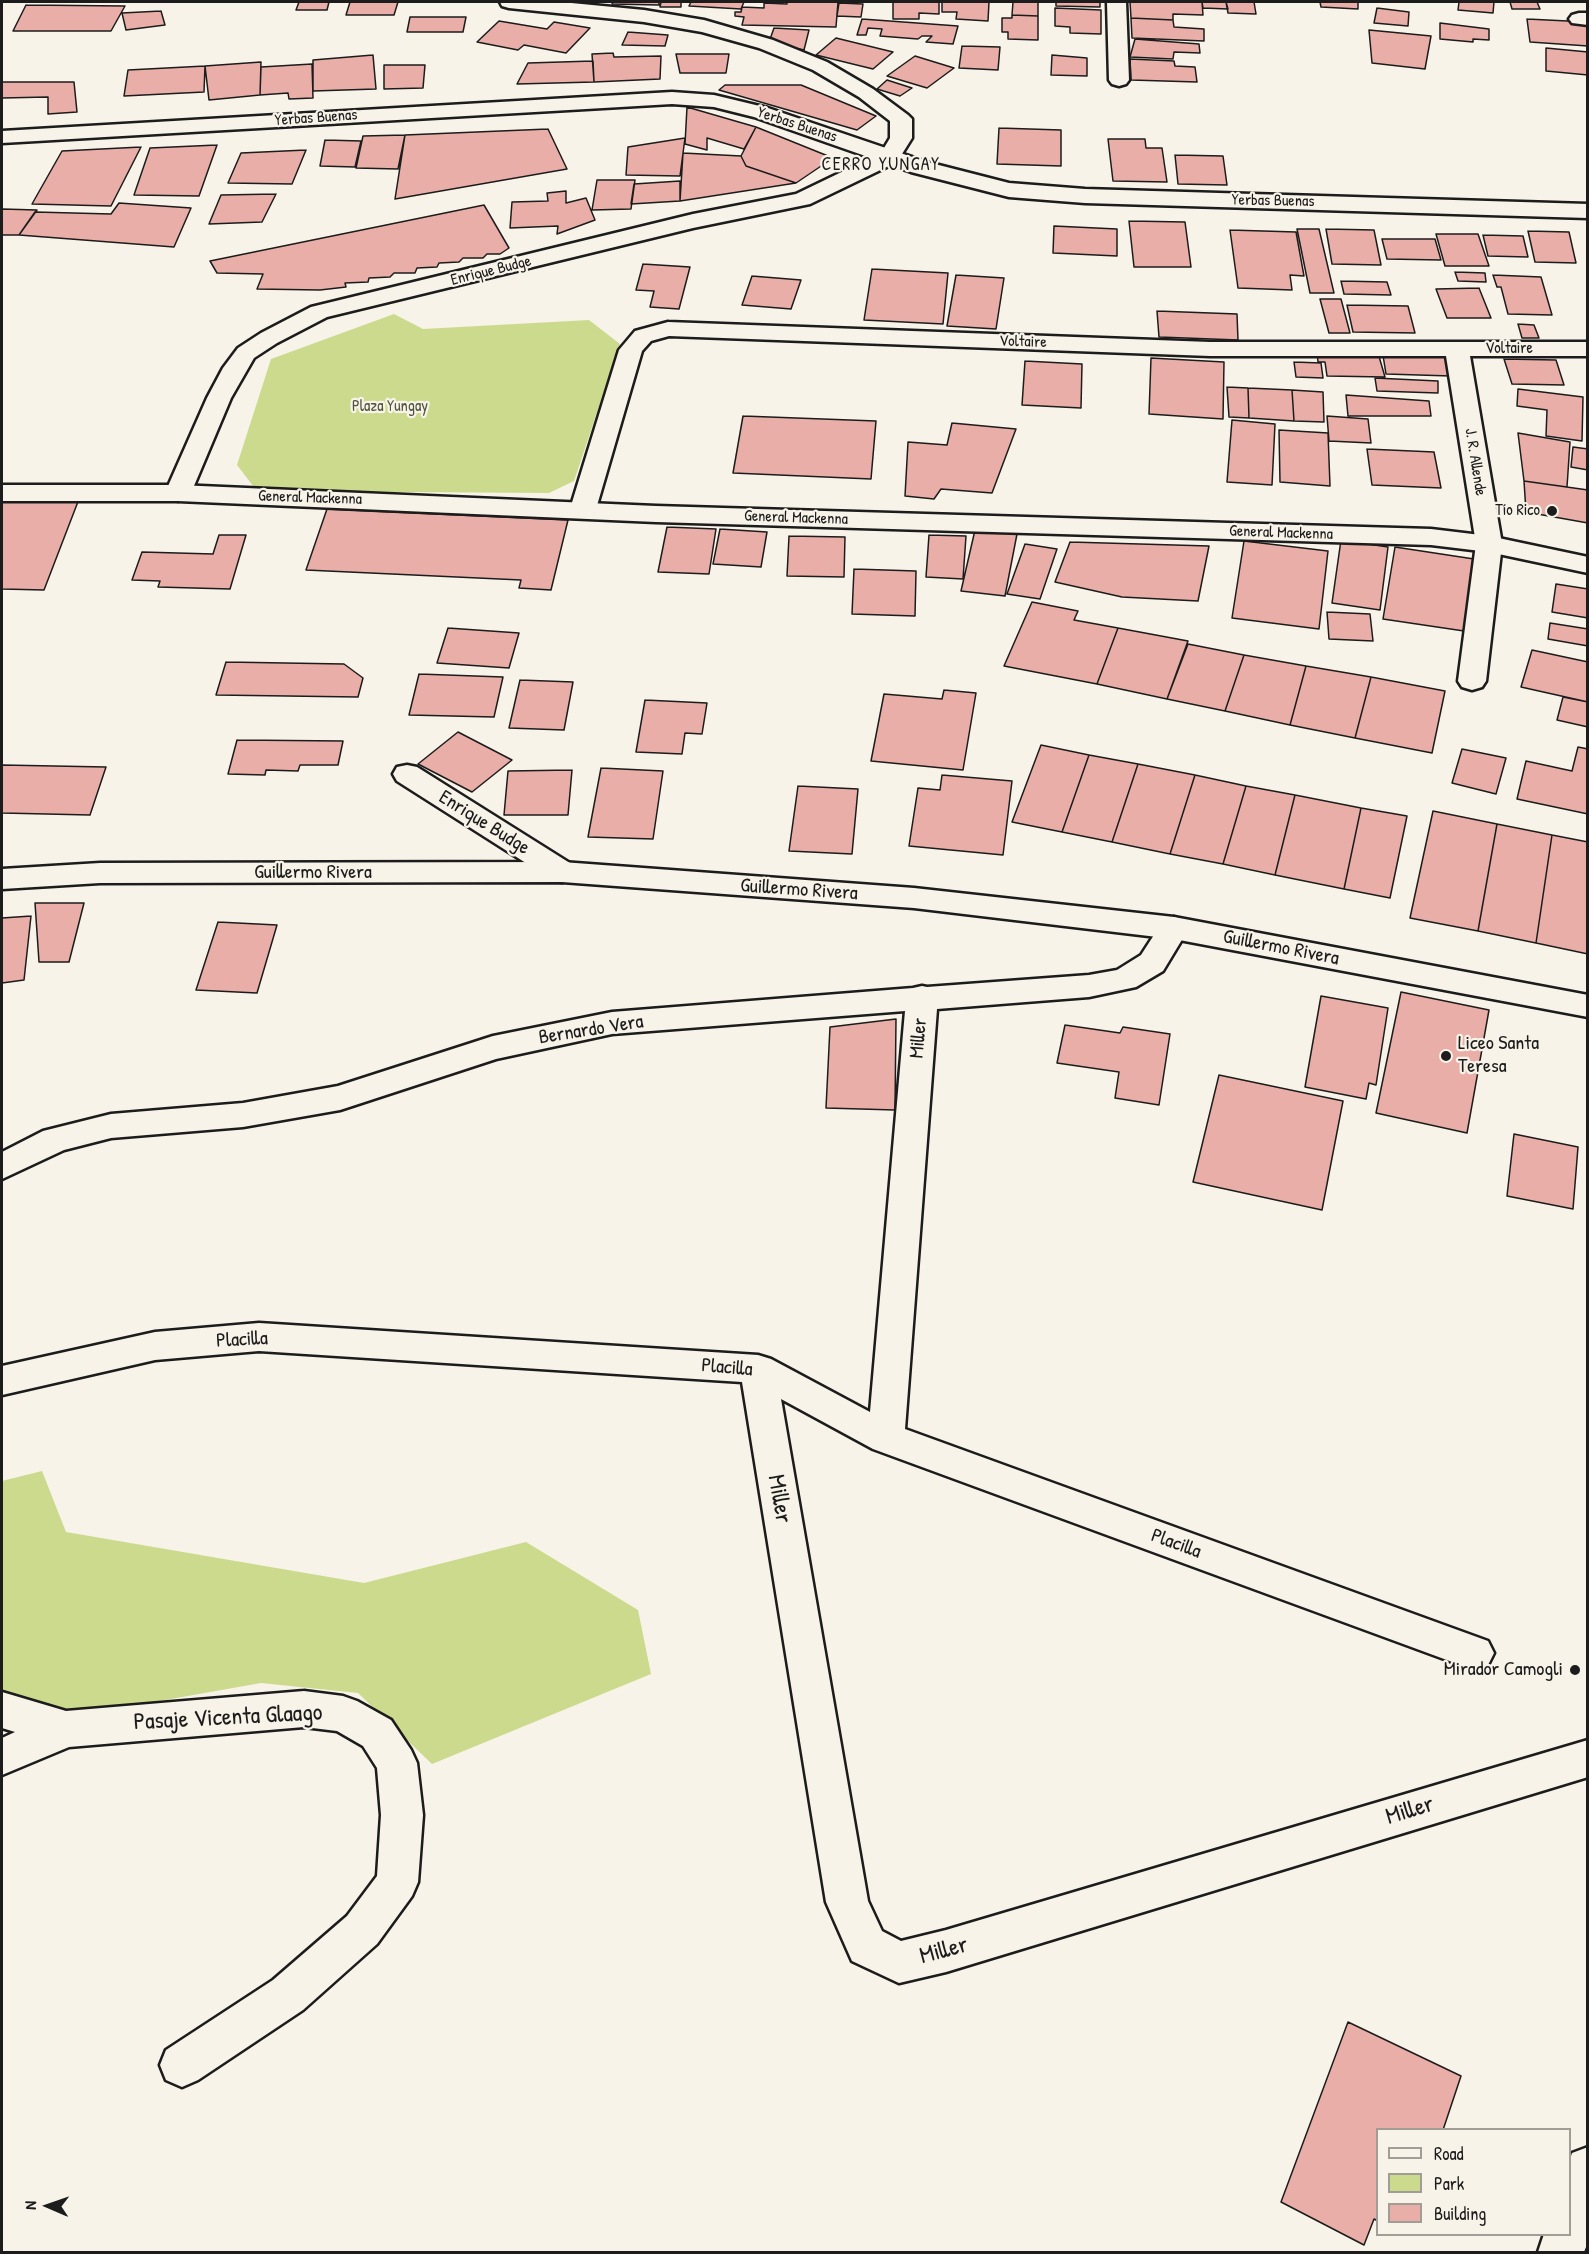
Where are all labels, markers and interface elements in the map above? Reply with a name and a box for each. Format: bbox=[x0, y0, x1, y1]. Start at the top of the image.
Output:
street label: Yerbas Buenas bbox=[755, 103, 839, 147]
street label: Yerbas Buenas bbox=[274, 106, 358, 130]
district label: CERRO YUNGAY bbox=[821, 154, 941, 176]
street label: Yerbas Buenas bbox=[1231, 191, 1315, 211]
street label: Enrique Budge bbox=[449, 252, 533, 290]
street label: Voltaire bbox=[999, 332, 1047, 352]
street label: Voltaire bbox=[1485, 339, 1533, 359]
park label: Plaza Yungay bbox=[352, 397, 428, 417]
street label: J. R. Allende bbox=[1460, 427, 1490, 497]
street label: General Mackenna bbox=[258, 487, 362, 509]
place label: Tío Rico bbox=[1495, 501, 1540, 521]
marker: Tío Rico bbox=[1545, 504, 1559, 518]
street label: General Mackenna bbox=[744, 507, 848, 529]
street label: General Mackenna bbox=[1229, 522, 1333, 544]
street label: Enrique Budge bbox=[434, 786, 534, 860]
street label: Guillermo Rivera bbox=[254, 861, 372, 885]
street label: Guillermo Rivera bbox=[739, 874, 859, 906]
street label: Guillermo Rivera bbox=[1221, 925, 1341, 971]
street label: Bernardo Vera bbox=[537, 1010, 645, 1050]
street label: Miller bbox=[905, 1017, 933, 1059]
place label: Liceo Santa Teresa bbox=[1458, 1032, 1539, 1079]
marker: Liceo Santa Teresa bbox=[1439, 1049, 1453, 1063]
street label: Placilla bbox=[216, 1327, 268, 1353]
street label: Placilla bbox=[700, 1354, 754, 1382]
street label: Miller bbox=[761, 1472, 797, 1526]
street label: Placilla bbox=[1148, 1524, 1204, 1564]
place label: Mirador Camogli bbox=[1444, 1658, 1563, 1682]
marker: Mirador Camogli bbox=[1568, 1663, 1582, 1677]
street label: Pasaje Vicenta Glaago bbox=[133, 1699, 323, 1737]
street label: Miller bbox=[1382, 1790, 1438, 1832]
street label: Miller bbox=[917, 1931, 971, 1971]
legend bbox=[1376, 2128, 1571, 2236]
text: Road bbox=[1434, 2141, 1464, 2166]
text: Park bbox=[1434, 2171, 1464, 2196]
north arrow bbox=[18, 2176, 78, 2236]
text: N bbox=[19, 2201, 41, 2210]
text: Building bbox=[1434, 2201, 1486, 2226]

